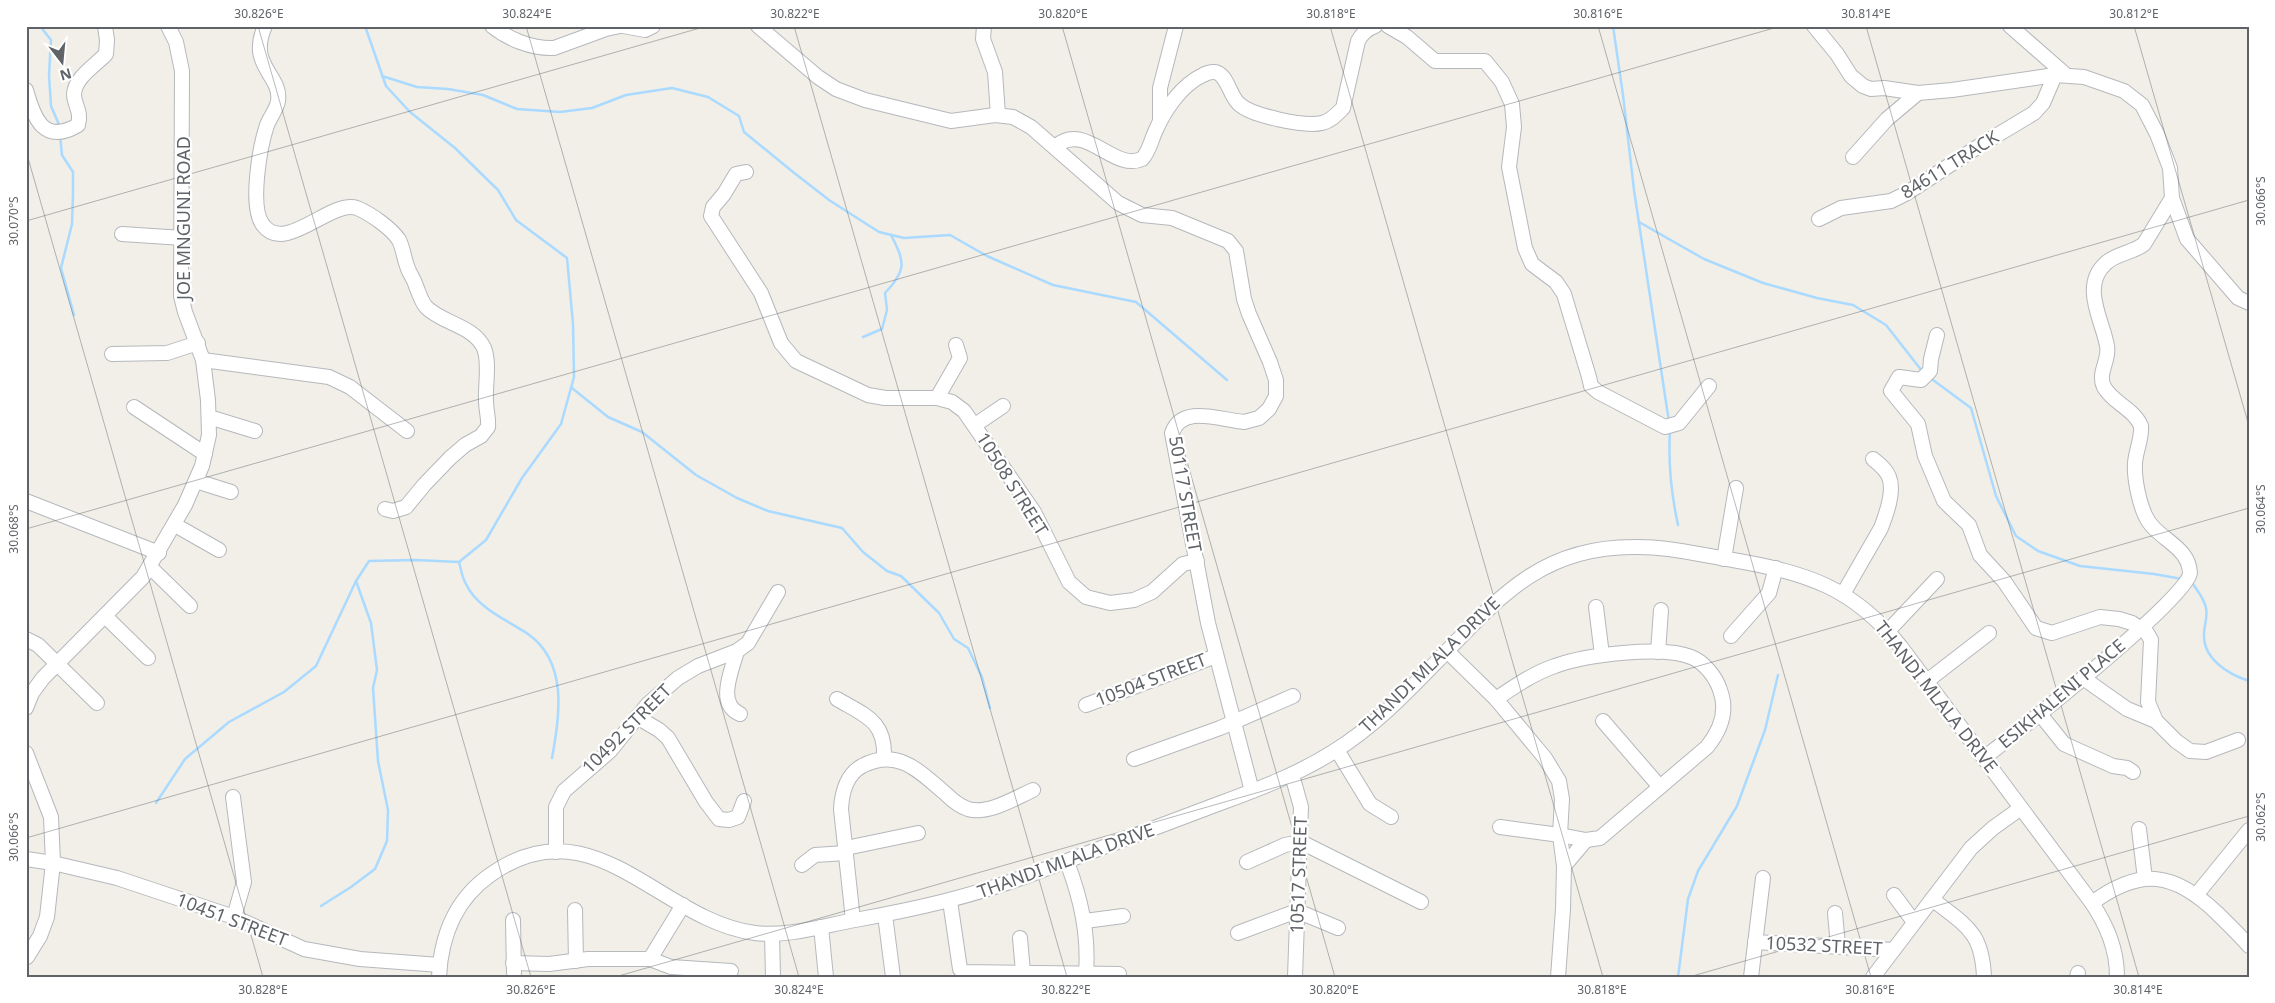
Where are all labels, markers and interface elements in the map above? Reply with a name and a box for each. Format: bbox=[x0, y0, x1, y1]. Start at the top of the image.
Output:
text: 30.826°E bbox=[234, 5, 284, 22]
text: 30.824°E bbox=[502, 5, 552, 22]
text: 30.822°E bbox=[770, 5, 820, 22]
text: 30.820°E bbox=[1038, 5, 1088, 22]
text: 30.818°E bbox=[1306, 5, 1356, 22]
text: 30.816°E bbox=[1573, 5, 1623, 22]
text: 30.814°E bbox=[1841, 5, 1891, 22]
text: 30.812°E bbox=[2109, 5, 2159, 22]
north arrow bbox=[38, 38, 88, 88]
text: N bbox=[58, 64, 74, 86]
street label: 84611 TRACK bbox=[1896, 124, 2004, 204]
street label: JOE MNGUNI ROAD bbox=[171, 136, 195, 302]
text: 30.066°S bbox=[2252, 176, 2269, 226]
text: 30.070°S bbox=[5, 196, 22, 246]
street label: 10508 STREET bbox=[972, 427, 1054, 540]
street label: 50117 STREET bbox=[1164, 434, 1208, 554]
text: 30.064°S bbox=[2252, 484, 2269, 534]
text: 30.068°S bbox=[5, 504, 22, 554]
street label: THANDI MLALA DRIVE bbox=[1354, 591, 1505, 738]
street label: THANDI MLALA DRIVE bbox=[1870, 615, 2004, 777]
street label: ESIKHALENI PLACE bbox=[1993, 633, 2130, 753]
street label: 10504 STREET bbox=[1092, 647, 1210, 711]
street label: 10492 STREET bbox=[576, 678, 676, 778]
text: 30.062°S bbox=[2252, 792, 2269, 842]
text: 30.066°S bbox=[5, 812, 22, 862]
street label: 10517 STREET bbox=[1284, 816, 1312, 934]
street label: THANDI MLALA DRIVE bbox=[974, 817, 1157, 903]
street label: 10451 STREET bbox=[173, 887, 291, 951]
street label: 10532 STREET bbox=[1765, 930, 1883, 960]
text: 30.828°E bbox=[238, 981, 288, 998]
text: 30.826°E bbox=[506, 981, 556, 998]
text: 30.824°E bbox=[774, 981, 824, 998]
text: 30.822°E bbox=[1041, 981, 1091, 998]
text: 30.820°E bbox=[1309, 981, 1359, 998]
text: 30.818°E bbox=[1577, 981, 1627, 998]
text: 30.816°E bbox=[1845, 981, 1895, 998]
text: 30.814°E bbox=[2113, 981, 2163, 998]

